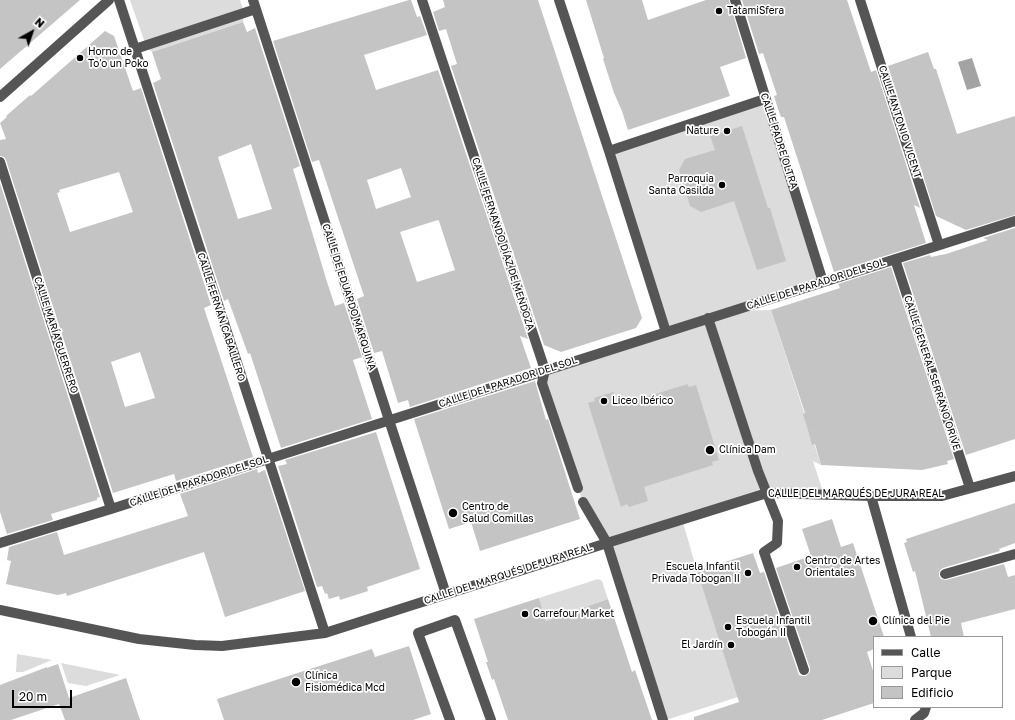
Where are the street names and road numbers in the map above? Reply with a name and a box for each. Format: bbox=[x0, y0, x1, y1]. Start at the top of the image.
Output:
street label: CALLE ANTONIO VICENT bbox=[876, 64, 924, 180]
street label: CALLE PADRE OLTRA bbox=[758, 92, 800, 190]
street label: CALLE FERNANDO DÍAZ DE MENDOZA bbox=[469, 156, 537, 332]
street label: CALLE DE EDUARDO MARQUINA bbox=[320, 222, 378, 372]
street label: CALLE FERNÁN CABALLERO bbox=[194, 251, 248, 383]
street label: CALLE DEL PARADOR DEL SOL bbox=[745, 256, 887, 312]
street label: CALLE MARÍA GUERRERO bbox=[31, 275, 81, 395]
street label: CALLE GENERAL SERRANO ORIVE bbox=[901, 294, 963, 452]
street label: CALLE DEL PARADOR DEL SOL bbox=[437, 354, 579, 410]
street label: CALLE DEL PARADOR DEL SOL bbox=[128, 453, 270, 509]
street label: CALLE DEL MARQUÉS DE JURA REAL bbox=[768, 488, 944, 500]
street label: CALLE DEL MARQUÉS DE JURA REAL bbox=[422, 541, 594, 607]

